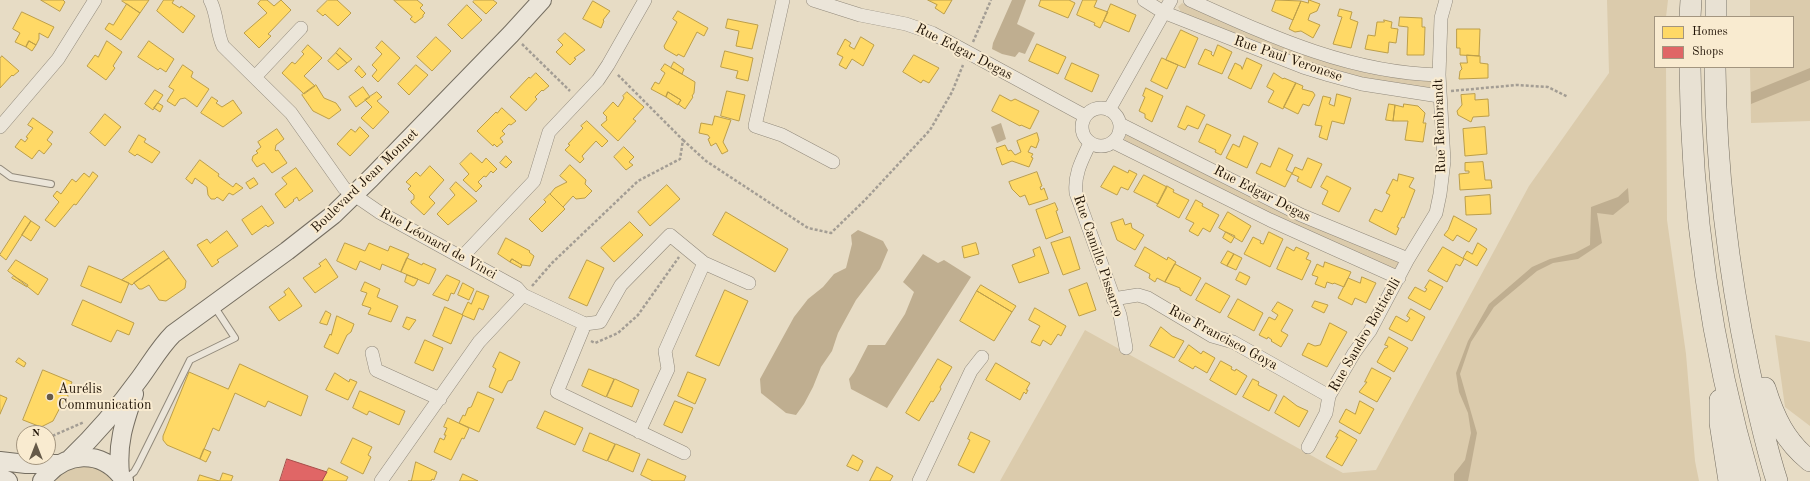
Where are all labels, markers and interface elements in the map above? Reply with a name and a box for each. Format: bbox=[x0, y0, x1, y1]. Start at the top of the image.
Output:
legend bbox=[1654, 16, 1794, 68]
street label: Rue Edgar Degas bbox=[913, 20, 1015, 84]
text: Homes bbox=[1692, 26, 1728, 38]
street label: Rue Paul Veronese bbox=[1231, 33, 1345, 85]
text: Shops bbox=[1692, 46, 1723, 58]
street label: Rue Rembrandt bbox=[1430, 78, 1450, 174]
street label: Boulevard Jean Monnet bbox=[308, 125, 422, 237]
street label: Rue Edgar Degas bbox=[1211, 162, 1313, 226]
street label: Rue Camille Pissarro bbox=[1069, 193, 1127, 319]
street label: Rue Léonard de Vinci bbox=[377, 205, 499, 283]
street label: Rue Sandro Botticelli bbox=[1325, 275, 1405, 395]
street label: Rue Francisco Goya bbox=[1165, 302, 1281, 374]
place label: Aurélis Communication bbox=[58, 381, 152, 414]
marker: Aurélis Communication bbox=[45, 392, 55, 402]
north arrow bbox=[16, 425, 56, 465]
text: N bbox=[32, 428, 40, 439]

